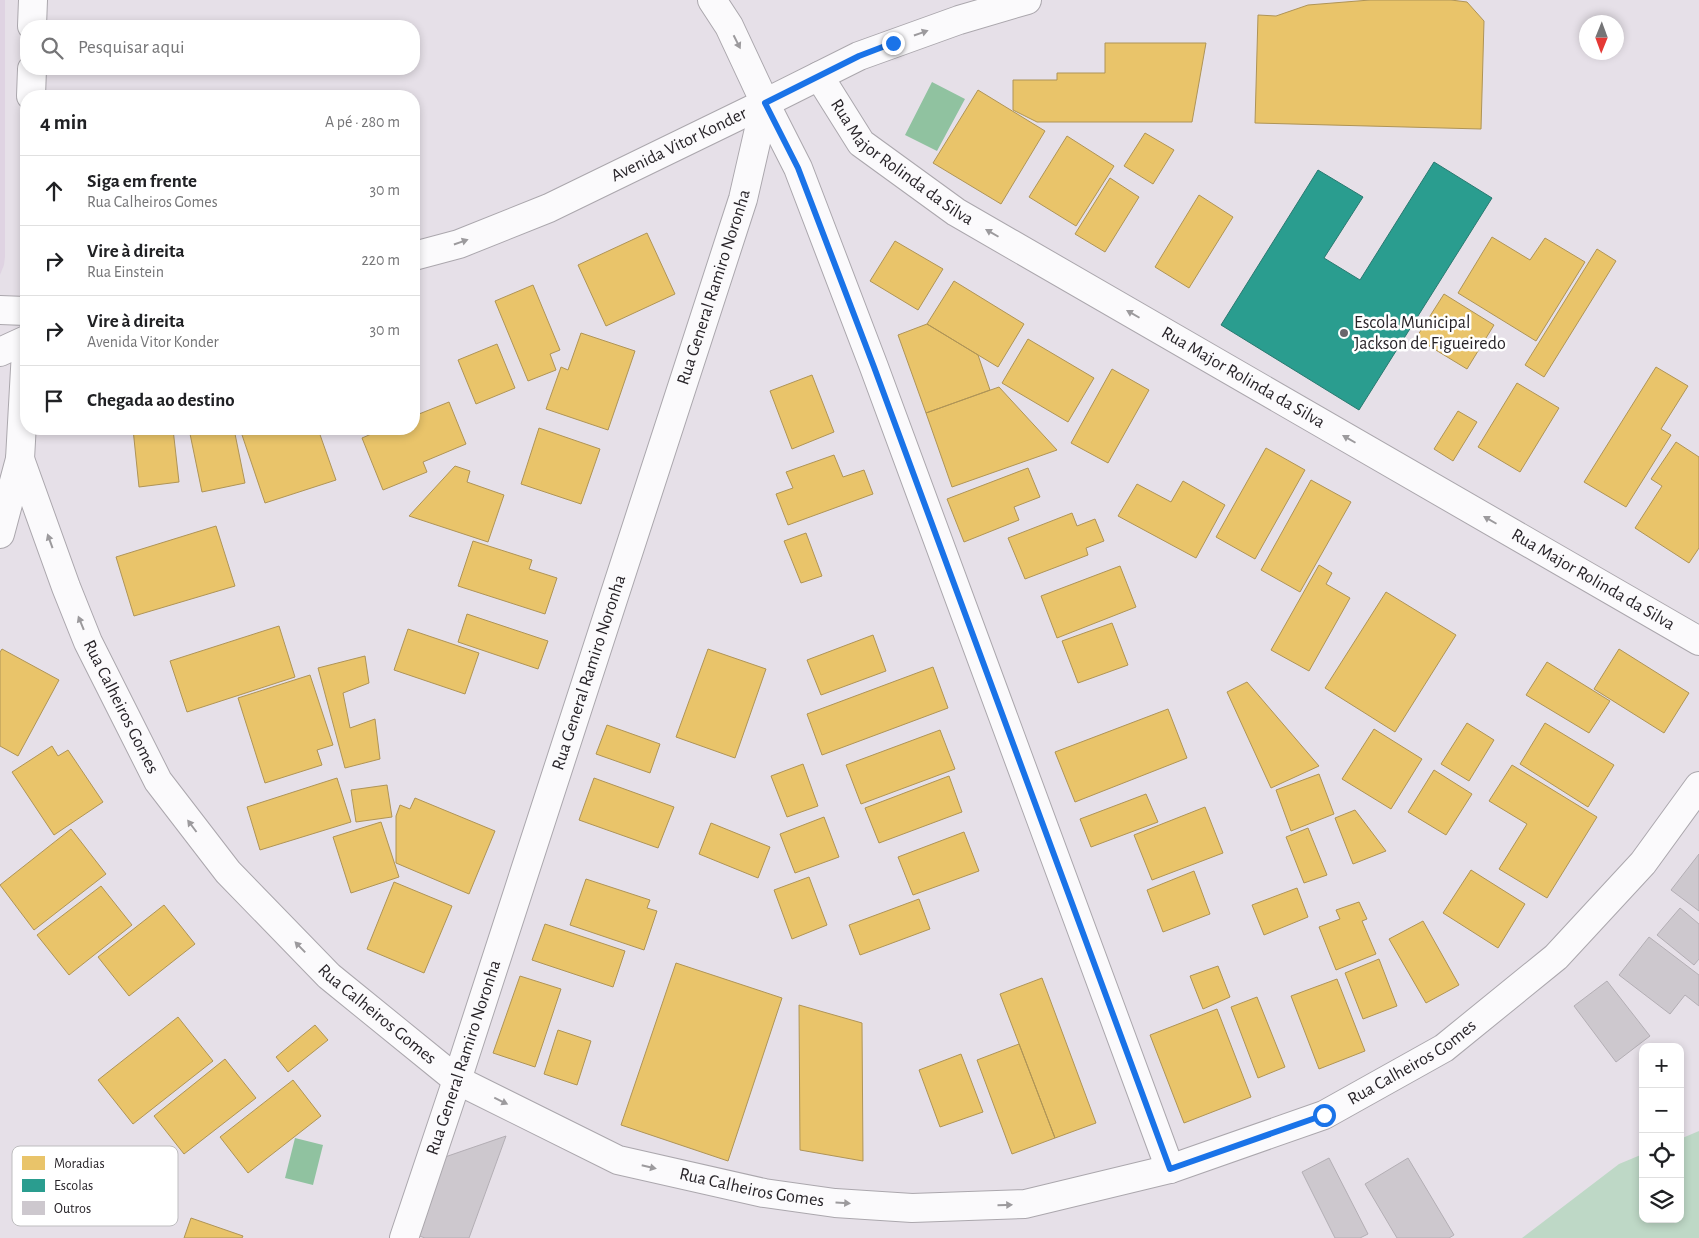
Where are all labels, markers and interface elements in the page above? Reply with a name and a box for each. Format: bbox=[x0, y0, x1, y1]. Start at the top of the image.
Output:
north arrow bbox=[1579, 15, 1624, 60]
search box bbox=[20, 20, 420, 75]
one-way arrow bbox=[914, 29, 929, 36]
route end bbox=[882, 32, 905, 55]
icon: search bbox=[38, 34, 66, 62]
one-way arrow bbox=[733, 35, 741, 49]
text: Pesquisar aqui bbox=[78, 38, 184, 57]
street label: Rua Major Rolinda da Silva bbox=[827, 96, 976, 229]
street label: Avenida Vitor Konder bbox=[608, 104, 750, 185]
text: 4 min bbox=[40, 112, 87, 133]
text: A pé · 280 m bbox=[325, 114, 400, 130]
text: Siga em frente bbox=[87, 172, 197, 191]
icon: ahead bbox=[40, 177, 68, 205]
text: 30 m bbox=[370, 182, 400, 198]
street label: Rua General Ramiro Noronha bbox=[674, 188, 754, 387]
text: Rua Calheiros Gomes bbox=[87, 194, 218, 210]
one-way arrow bbox=[986, 228, 999, 237]
one-way arrow bbox=[453, 238, 468, 246]
text: Vire à direita bbox=[87, 242, 185, 261]
icon: right bbox=[40, 247, 68, 275]
text: 220 m bbox=[362, 252, 400, 268]
text: Rua Einstein bbox=[87, 264, 164, 280]
one-way arrow bbox=[1126, 309, 1139, 318]
text: Vire à direita bbox=[87, 312, 185, 331]
place label: Escola Municipal Jackson de Figueiredo bbox=[1354, 314, 1506, 353]
icon: right bbox=[40, 317, 68, 345]
text: 30 m bbox=[370, 322, 400, 338]
street label: Rua Major Rolinda da Silva bbox=[1158, 324, 1328, 432]
marker: Escola Municipal Jackson de Figueiredo bbox=[1338, 327, 1350, 339]
text: Avenida Vitor Konder bbox=[87, 334, 219, 350]
icon: arrive bbox=[40, 387, 68, 415]
text: Chegada ao destino bbox=[87, 391, 235, 410]
one-way arrow bbox=[1343, 434, 1356, 443]
one-way arrow bbox=[1484, 516, 1497, 525]
street label: Rua Major Rolinda da Silva bbox=[1508, 526, 1678, 634]
one-way arrow bbox=[46, 533, 54, 548]
street label: Rua General Ramiro Noronha bbox=[549, 573, 629, 772]
one-way arrow bbox=[76, 616, 84, 630]
street label: Rua Calheiros Gomes bbox=[80, 637, 162, 777]
one-way arrow bbox=[187, 820, 198, 833]
one-way arrow bbox=[294, 941, 306, 953]
street label: Rua General Ramiro Noronha bbox=[423, 958, 504, 1158]
street label: Rua Calheiros Gomes bbox=[314, 961, 439, 1068]
street label: Rua Calheiros Gomes bbox=[1345, 1017, 1480, 1109]
map controls bbox=[1639, 1043, 1684, 1223]
button: + bbox=[1639, 1043, 1684, 1088]
button: − bbox=[1639, 1088, 1684, 1133]
one-way arrow bbox=[494, 1098, 508, 1106]
route start bbox=[1313, 1104, 1336, 1127]
button: locate bbox=[1639, 1133, 1684, 1178]
legend bbox=[12, 1146, 178, 1226]
text: Moradias bbox=[54, 1157, 105, 1171]
one-way arrow bbox=[642, 1163, 657, 1171]
street label: Rua Calheiros Gomes bbox=[678, 1165, 825, 1210]
button: layers bbox=[1639, 1178, 1684, 1223]
text: Escolas bbox=[54, 1179, 93, 1193]
one-way arrow bbox=[835, 1200, 851, 1208]
one-way arrow bbox=[998, 1200, 1014, 1208]
text: Outros bbox=[54, 1202, 91, 1216]

